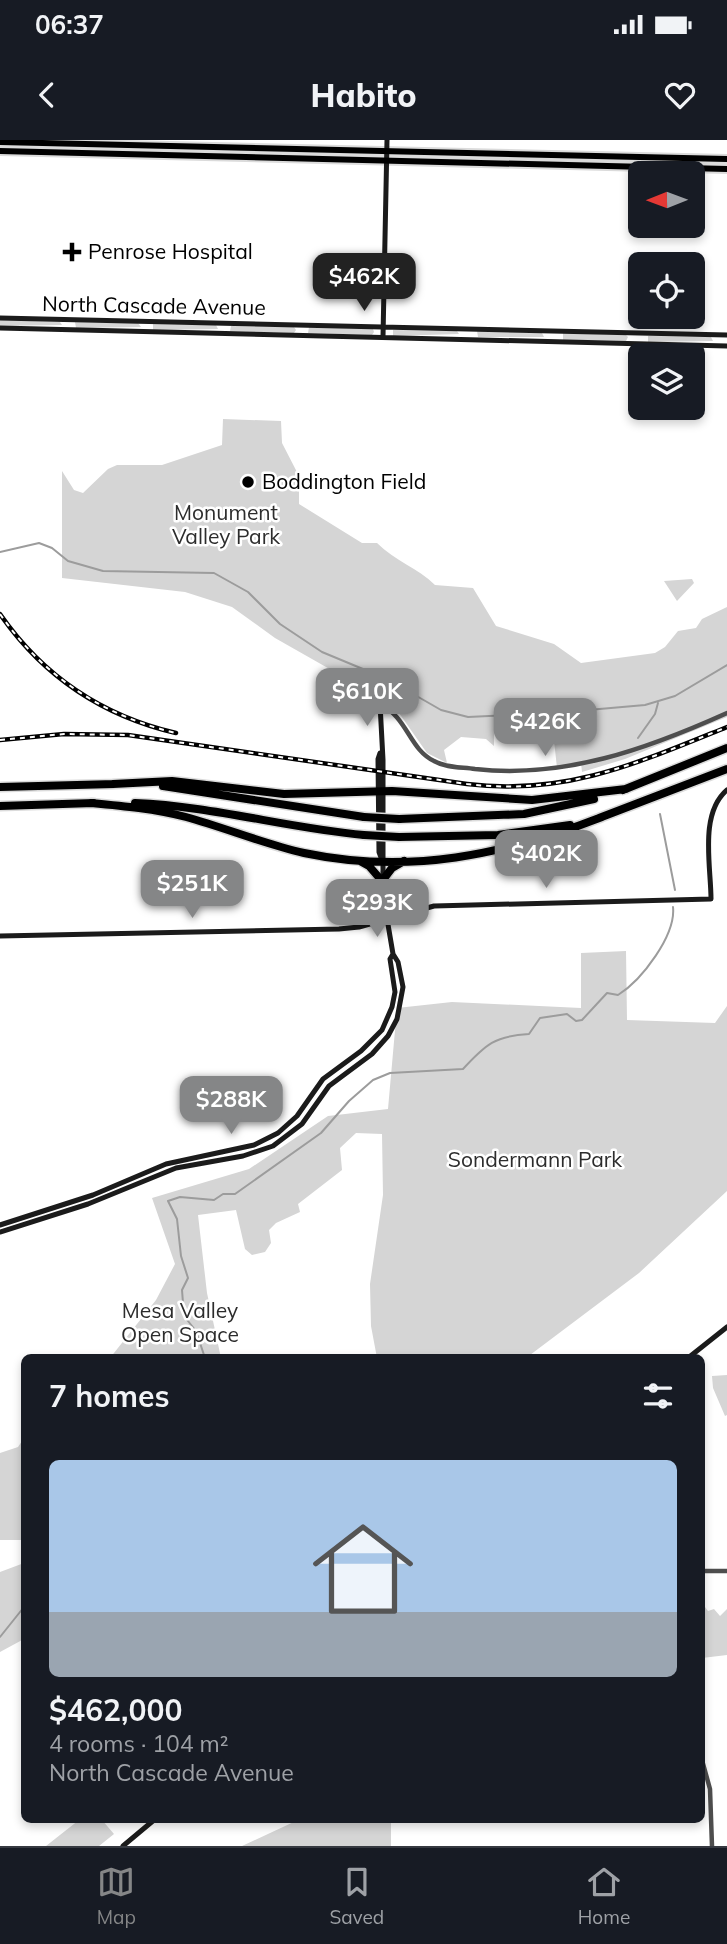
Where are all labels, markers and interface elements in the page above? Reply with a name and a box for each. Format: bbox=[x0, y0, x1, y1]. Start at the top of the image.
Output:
text: 06:37 bbox=[35, 8, 104, 41]
text: Habito bbox=[311, 75, 416, 115]
icon: back bbox=[28, 76, 66, 114]
icon: heart bbox=[661, 76, 699, 114]
north arrow bbox=[628, 161, 705, 238]
map controls bbox=[628, 161, 705, 420]
place label: Penrose Hospital bbox=[88, 238, 253, 264]
marker: Penrose Hospital bbox=[62, 242, 82, 262]
button: locate bbox=[628, 252, 705, 329]
pin: $462K bbox=[315, 254, 413, 313]
text: $462K bbox=[329, 261, 399, 290]
street label: North Cascade Avenue bbox=[42, 290, 266, 320]
button: layers bbox=[628, 343, 705, 420]
place label: Boddington Field bbox=[262, 468, 426, 494]
marker: Boddington Field bbox=[240, 474, 256, 490]
park label: Monument Valley Park bbox=[172, 499, 280, 549]
pin: $610K bbox=[318, 668, 416, 728]
text: $610K bbox=[332, 676, 402, 705]
pin: $426K bbox=[496, 698, 594, 758]
text: $426K bbox=[510, 706, 580, 735]
pin: $402K bbox=[497, 830, 595, 890]
text: $402K bbox=[511, 838, 581, 867]
pin: $251K bbox=[143, 860, 241, 920]
text: $251K bbox=[157, 868, 227, 897]
pin: $293K bbox=[328, 880, 426, 939]
text: $293K bbox=[342, 887, 412, 916]
pin: $288K bbox=[182, 1076, 280, 1136]
text: $288K bbox=[196, 1084, 266, 1113]
park label: Sondermann Park bbox=[448, 1146, 622, 1172]
park label: Mesa Valley Open Space bbox=[121, 1297, 239, 1347]
text: 7 homes bbox=[49, 1377, 170, 1415]
icon: filters bbox=[639, 1377, 677, 1415]
icon: home bbox=[300, 1506, 426, 1632]
text: $462,000 bbox=[49, 1691, 182, 1729]
text: 4 rooms · 104 m² bbox=[49, 1729, 229, 1758]
text: North Cascade Avenue bbox=[49, 1758, 294, 1787]
tab: Map bbox=[97, 1863, 136, 1929]
tab: Saved bbox=[329, 1863, 384, 1929]
tab: Home bbox=[578, 1863, 630, 1929]

